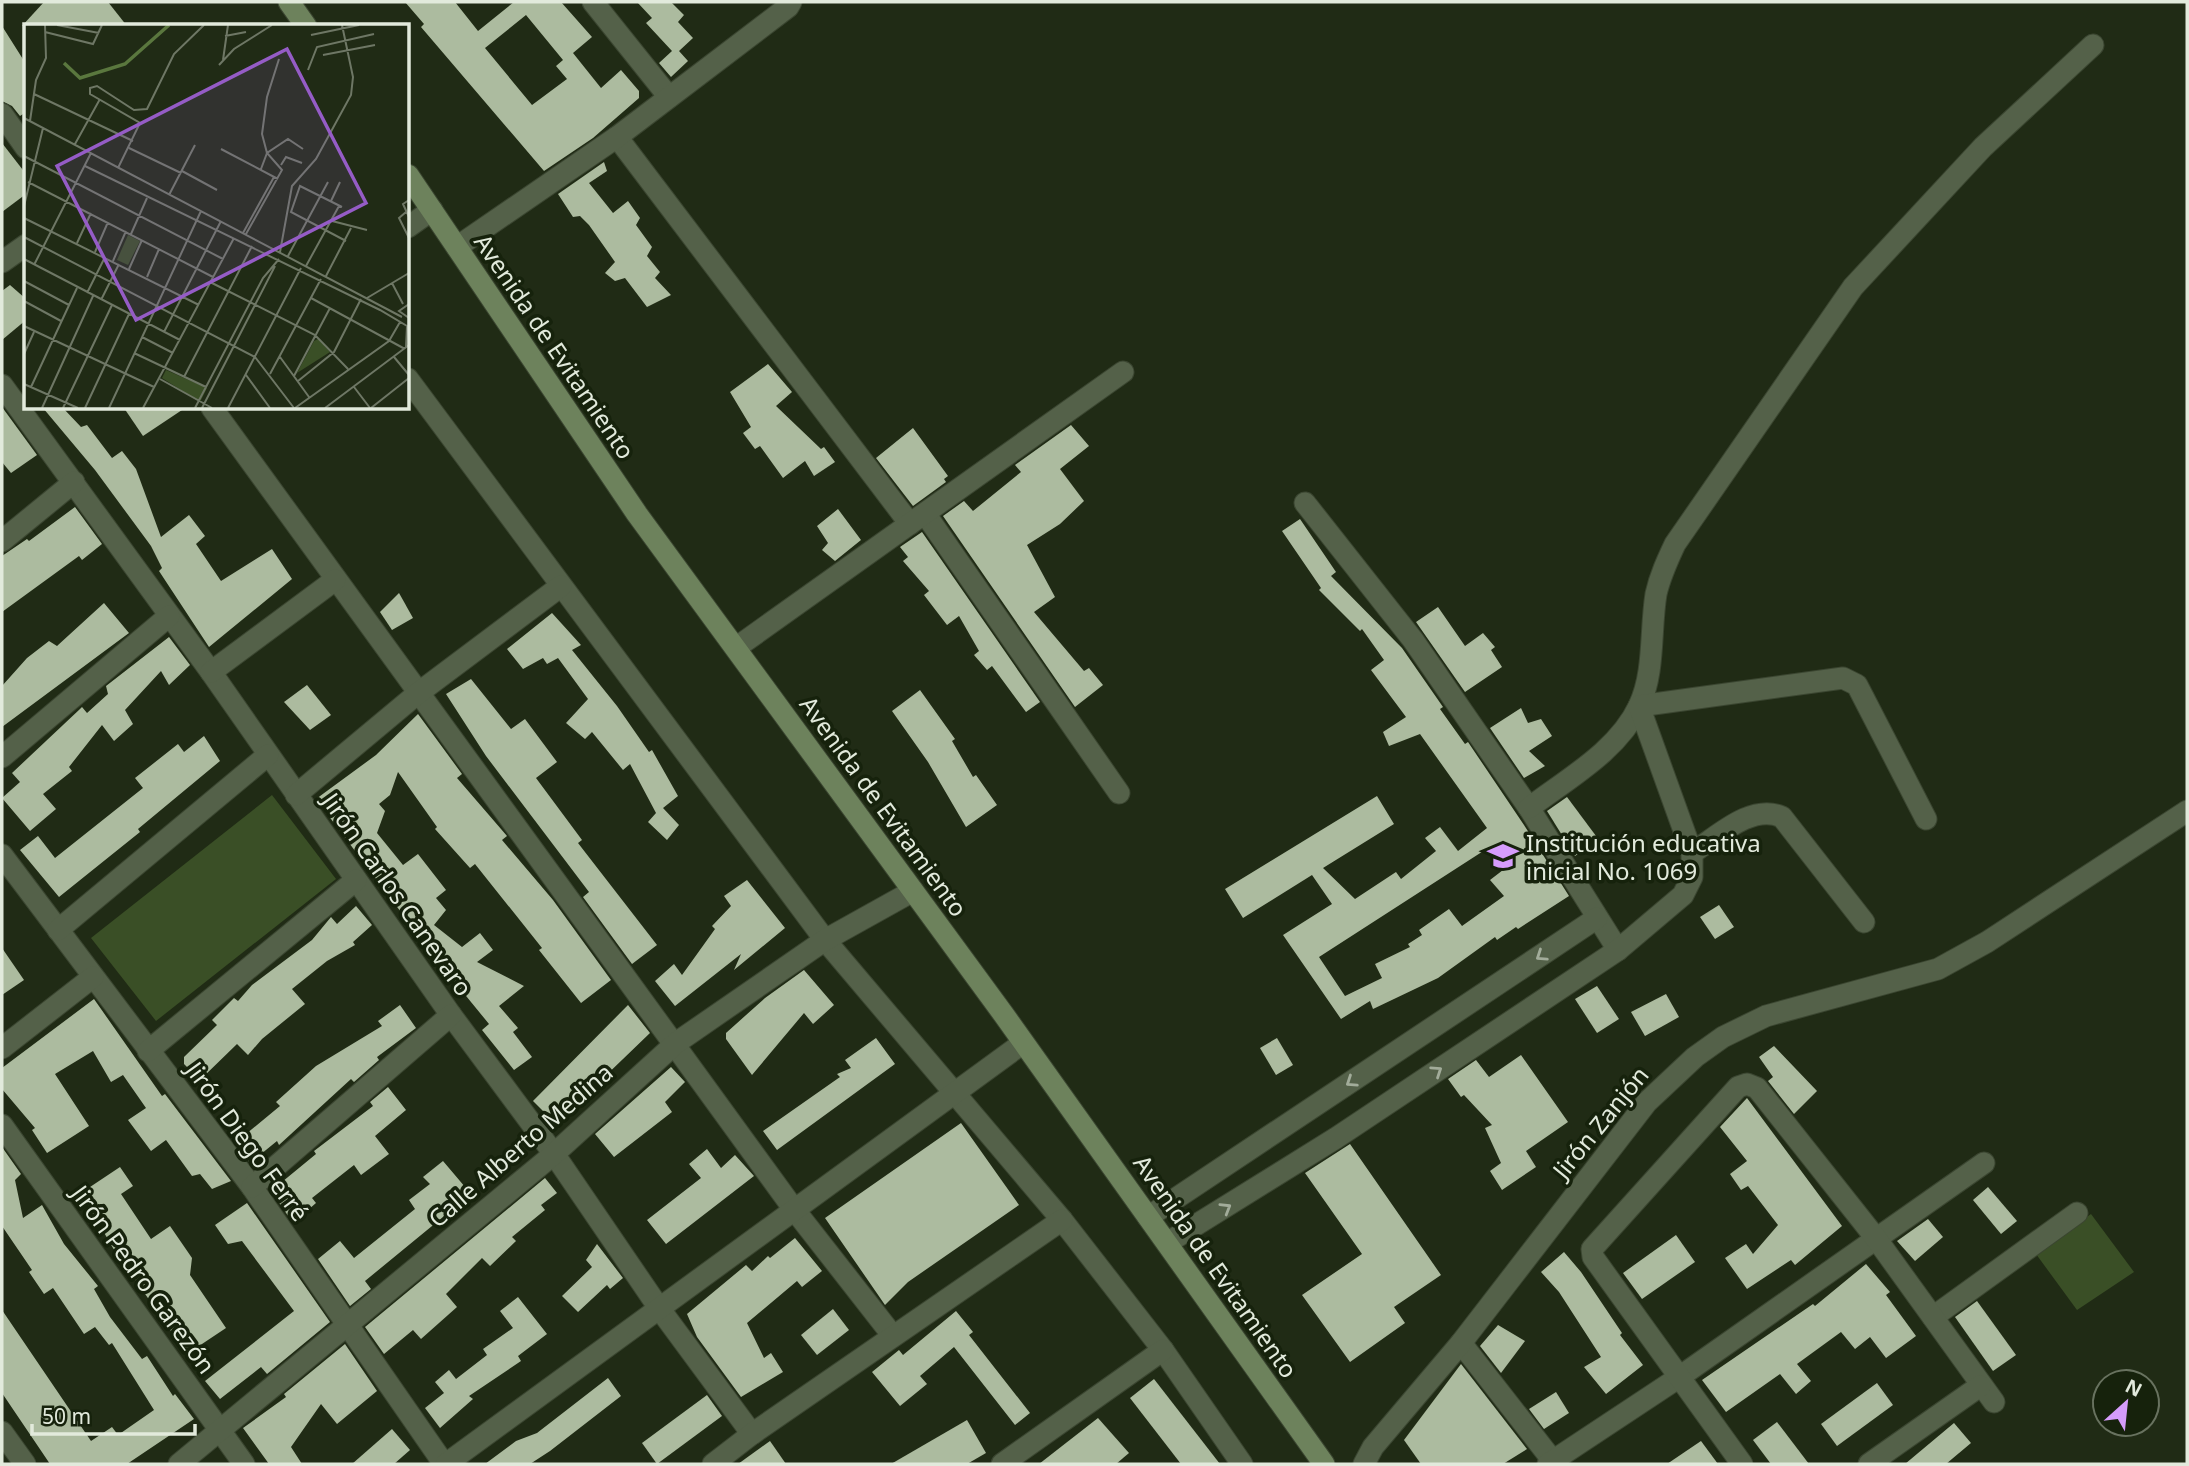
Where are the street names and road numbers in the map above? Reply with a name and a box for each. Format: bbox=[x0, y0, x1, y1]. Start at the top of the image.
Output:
street label: Avenida de Evitamiento bbox=[467, 227, 643, 465]
street label: Avenida de Evitamiento bbox=[793, 689, 975, 923]
street label: Jirón Carlos Canevaro bbox=[314, 784, 481, 1002]
street label: Jirón Diego Ferré bbox=[178, 1053, 317, 1227]
street label: Calle Alberto Medina bbox=[421, 1056, 619, 1234]
street label: Jirón Zanjón bbox=[1543, 1059, 1655, 1187]
street label: Avenida de Evitamiento bbox=[1126, 1148, 1306, 1384]
street label: Jirón Pedro Garezón bbox=[63, 1177, 223, 1380]

